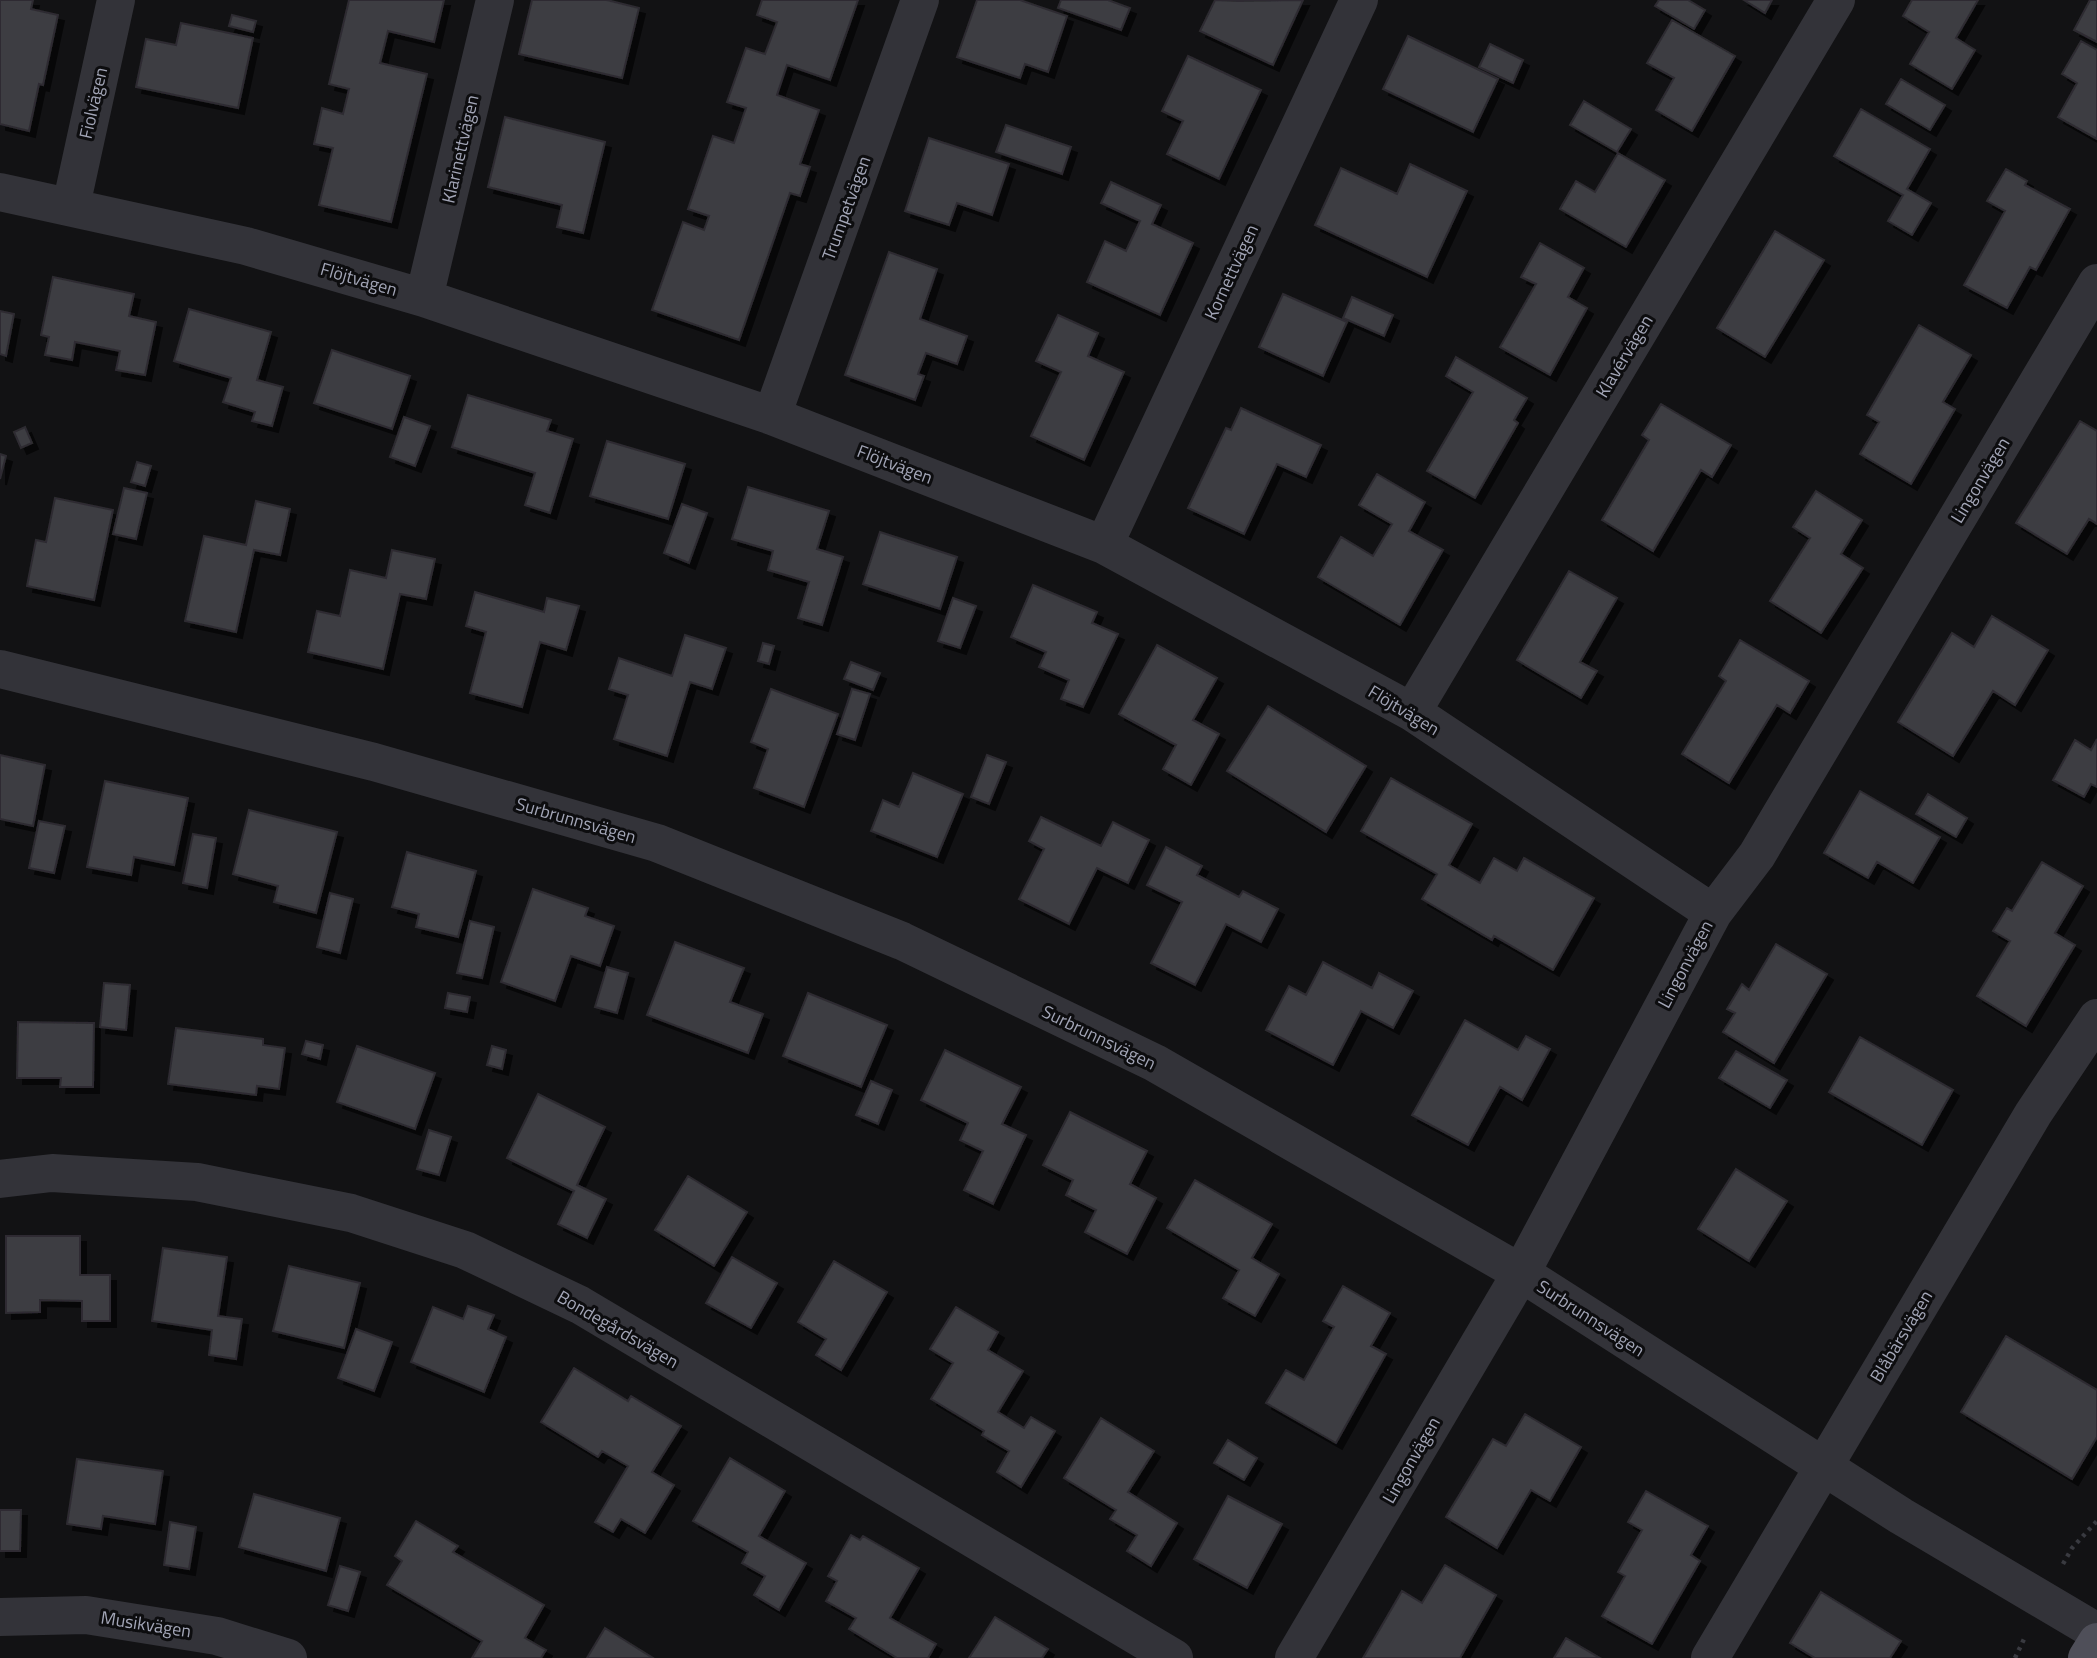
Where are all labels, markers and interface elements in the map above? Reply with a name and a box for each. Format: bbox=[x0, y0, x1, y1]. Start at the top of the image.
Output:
street label: Fiolvägen bbox=[72, 65, 114, 141]
street label: Klarinettvägen bbox=[434, 92, 486, 206]
street label: Trumpetvägen bbox=[815, 152, 877, 264]
street label: Kornettvägen bbox=[1197, 220, 1265, 324]
street label: Flöjtvägen bbox=[317, 255, 401, 303]
street label: Klavérvägen bbox=[1589, 309, 1659, 403]
street label: Lingonvägen bbox=[1944, 432, 2016, 528]
street label: Flöjtvägen bbox=[853, 437, 937, 491]
street label: Flöjtvägen bbox=[1363, 678, 1445, 742]
street label: Surbrunnsvägen bbox=[513, 790, 639, 850]
street label: Lingonvägen bbox=[1651, 915, 1719, 1013]
street label: Surbrunnsvägen bbox=[1037, 998, 1161, 1076]
street label: Surbrunnsvägen bbox=[1532, 1273, 1650, 1363]
street label: Bondegårdsvägen bbox=[552, 1283, 684, 1375]
street label: Blåbärsvägen bbox=[1863, 1285, 1939, 1387]
street label: Lingonvägen bbox=[1375, 1412, 1447, 1508]
street label: Musikvägen bbox=[99, 1604, 193, 1644]

